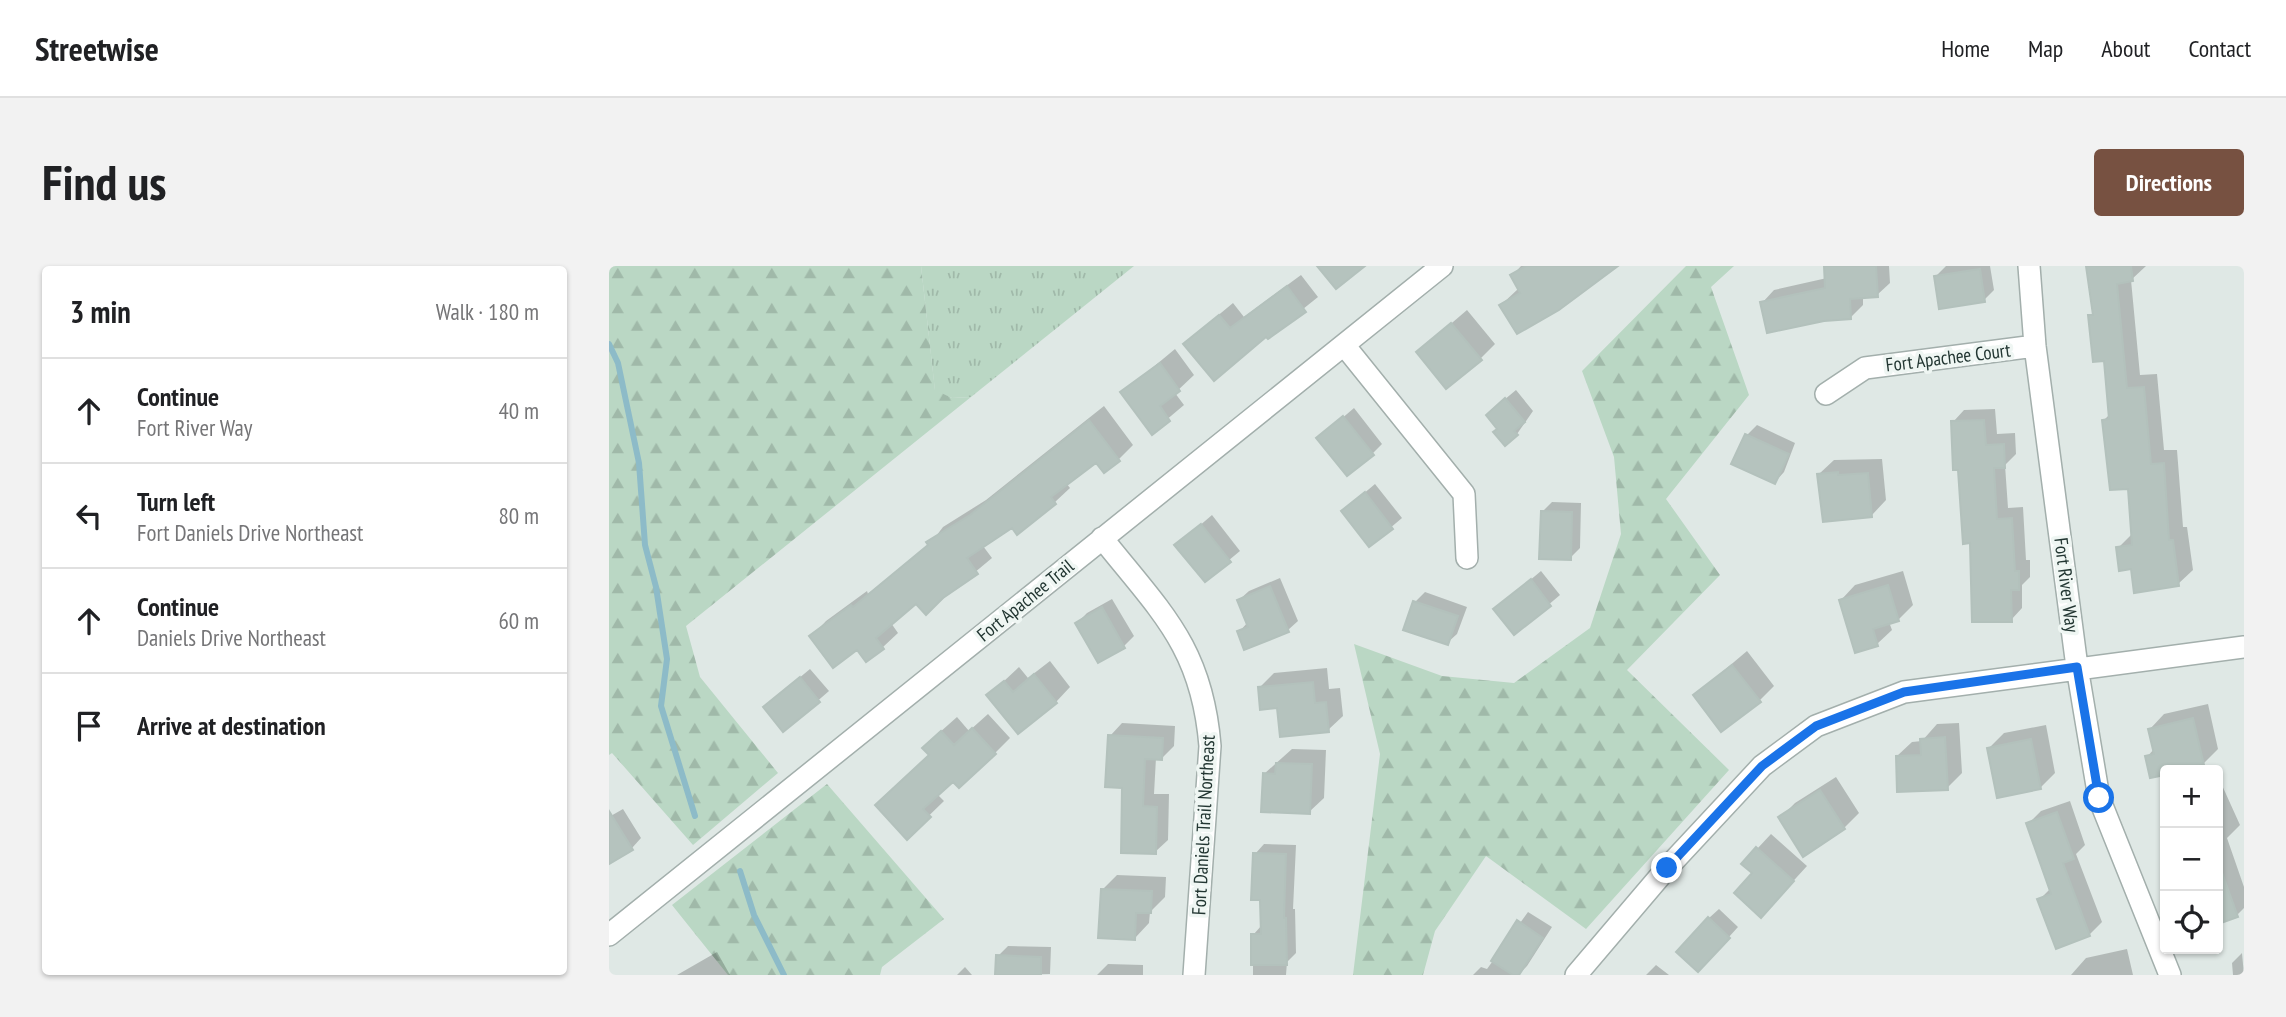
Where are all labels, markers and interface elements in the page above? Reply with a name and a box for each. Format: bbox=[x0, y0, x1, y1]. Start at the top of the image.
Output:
text: Streetwise bbox=[35, 27, 159, 70]
text: Home bbox=[1941, 33, 1990, 64]
text: Map bbox=[2028, 33, 2063, 64]
text: About bbox=[2101, 33, 2150, 64]
text: Contact bbox=[2188, 33, 2251, 64]
button: Directions bbox=[2094, 149, 2244, 216]
text: Find us bbox=[42, 150, 166, 214]
text: 3 min bbox=[70, 292, 131, 331]
text: Walk · 180 m bbox=[436, 297, 539, 326]
street label: Fort Apachee Court bbox=[1884, 337, 2013, 377]
text: Continue bbox=[137, 380, 219, 413]
icon: ahead bbox=[70, 392, 108, 430]
text: 40 m bbox=[498, 396, 539, 425]
text: Fort River Way bbox=[137, 413, 252, 442]
text: Turn left bbox=[137, 485, 215, 518]
icon: left bbox=[70, 497, 108, 535]
text: 80 m bbox=[498, 501, 539, 530]
text: Fort Daniels Drive Northeast bbox=[137, 518, 363, 547]
street label: Fort River Way bbox=[2049, 536, 2085, 635]
street label: Fort Apachee Trail bbox=[972, 553, 1079, 646]
text: Continue bbox=[137, 590, 219, 623]
icon: ahead bbox=[70, 602, 108, 640]
text: 60 m bbox=[498, 606, 539, 635]
text: Daniels Drive Northeast bbox=[137, 623, 326, 652]
icon: arrive bbox=[70, 707, 108, 745]
text: Arrive at destination bbox=[137, 709, 326, 742]
street label: Fort Daniels Trail Northeast bbox=[1186, 734, 1220, 916]
map controls bbox=[2160, 765, 2223, 954]
button: + bbox=[2160, 765, 2223, 828]
route start bbox=[2083, 782, 2114, 813]
button: − bbox=[2160, 828, 2223, 891]
route end bbox=[1651, 852, 1682, 883]
button: locate bbox=[2160, 891, 2223, 954]

